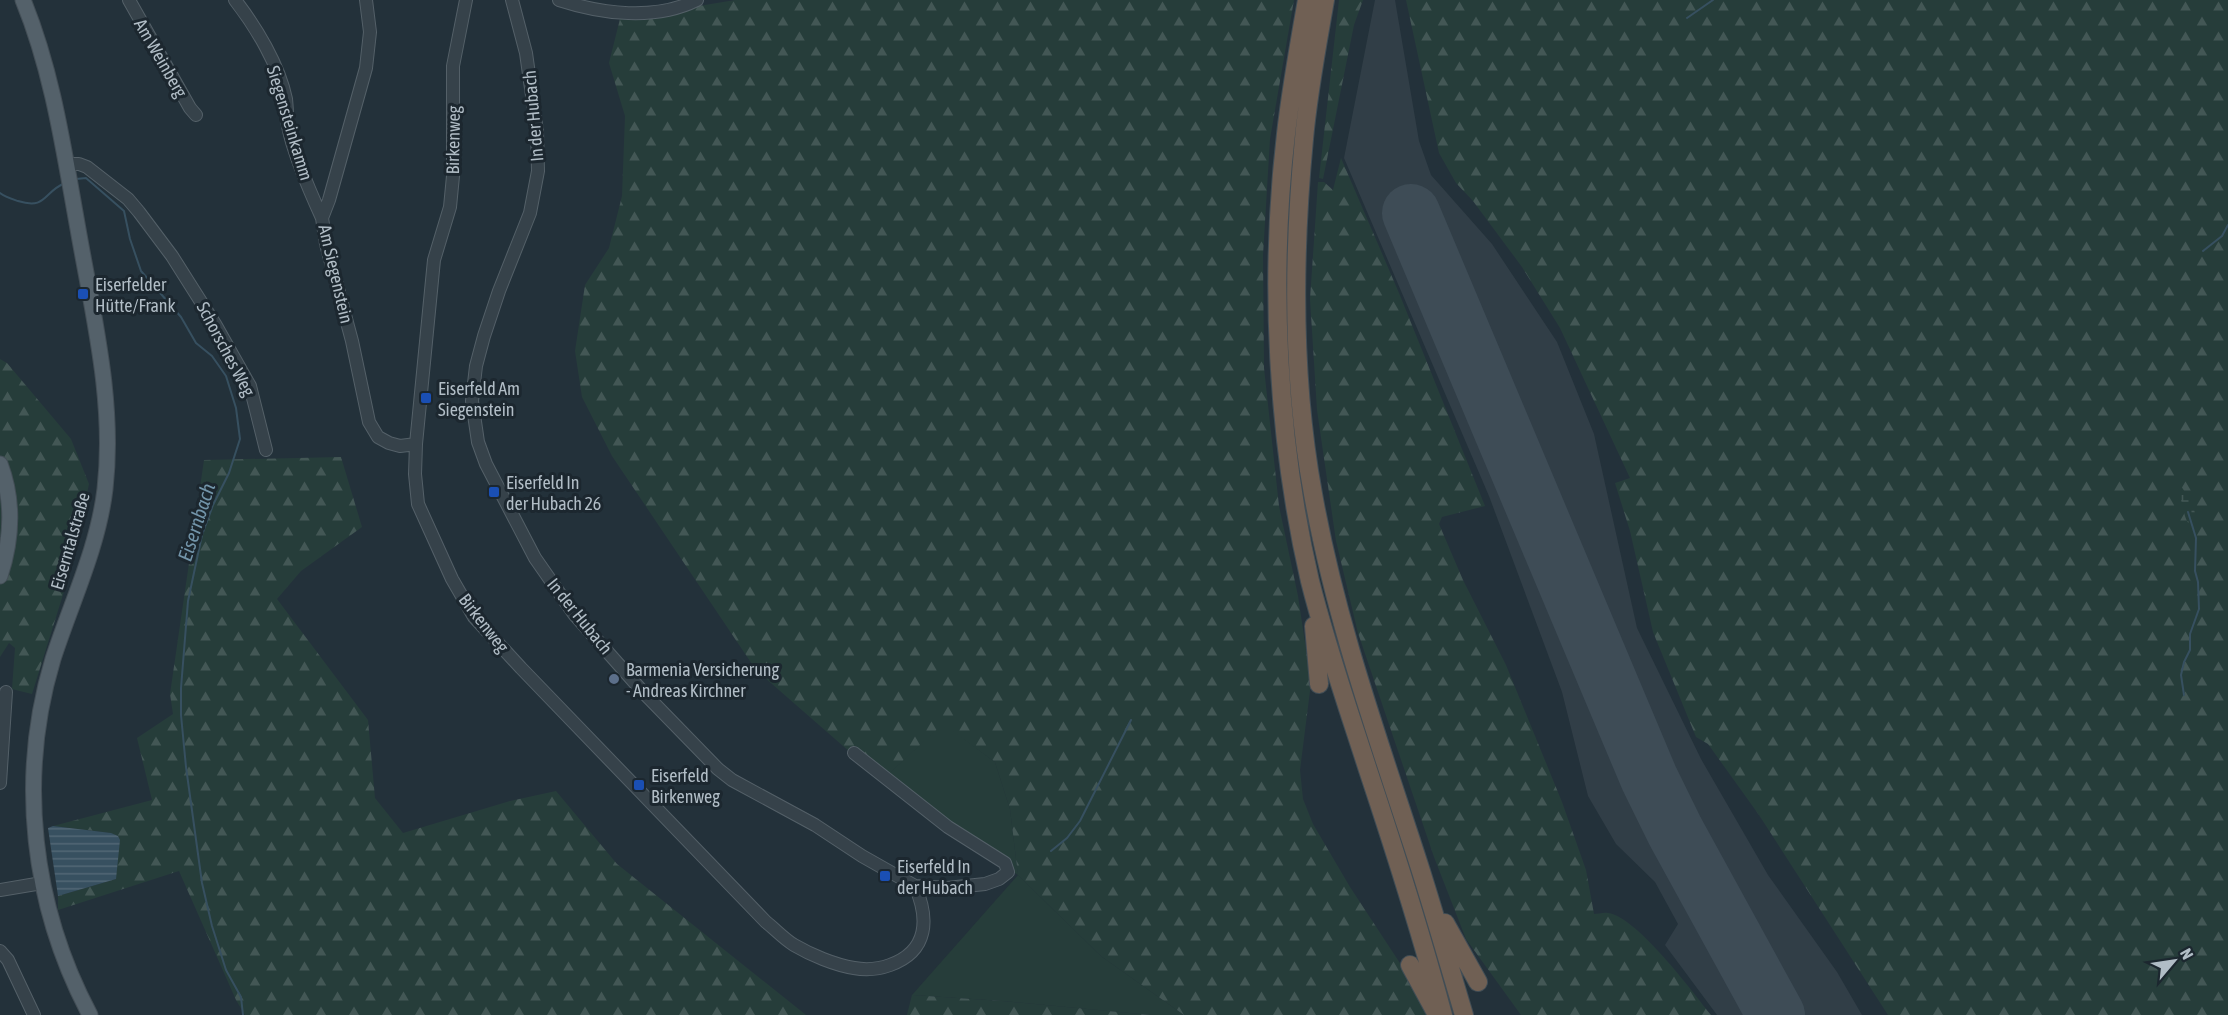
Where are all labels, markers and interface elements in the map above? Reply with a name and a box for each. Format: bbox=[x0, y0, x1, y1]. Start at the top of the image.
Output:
street label: Am Weinberg bbox=[130, 15, 192, 101]
street label: Siegensteinkamm bbox=[263, 63, 317, 183]
street label: In der Hubach bbox=[519, 69, 547, 163]
street label: Birkenweg bbox=[442, 105, 464, 175]
street label: Am Siegenstein bbox=[314, 223, 358, 325]
place label: Eiserfelder Hütte/Frank bbox=[95, 274, 176, 316]
marker: Eiserfelder Hütte/Frank bbox=[76, 287, 90, 301]
street label: Schorsches Weg bbox=[192, 298, 260, 400]
place label: Eiserfeld Am Siegenstein bbox=[438, 378, 520, 420]
marker: Eiserfeld Am Siegenstein bbox=[419, 391, 433, 405]
place label: Eiserfeld In der Hubach 26 bbox=[506, 472, 601, 514]
water label: Eisernbach bbox=[173, 480, 220, 564]
marker: Eiserfeld In der Hubach 26 bbox=[487, 485, 501, 499]
street label: Eiserntalstraße bbox=[46, 490, 94, 592]
street label: In der Hubach bbox=[543, 574, 617, 658]
street label: Birkenweg bbox=[455, 589, 514, 657]
place label: Barmenia Versicherung - Andreas Kirchner bbox=[626, 659, 780, 701]
marker: Barmenia Versicherung - Andreas Kirchner bbox=[607, 672, 621, 686]
place label: Eiserfeld Birkenweg bbox=[651, 765, 720, 807]
marker: Eiserfeld Birkenweg bbox=[632, 778, 646, 792]
place label: Eiserfeld In der Hubach bbox=[897, 856, 973, 898]
marker: Eiserfeld In der Hubach bbox=[878, 869, 892, 883]
north arrow bbox=[2144, 931, 2204, 991]
text: N bbox=[2177, 945, 2197, 962]

